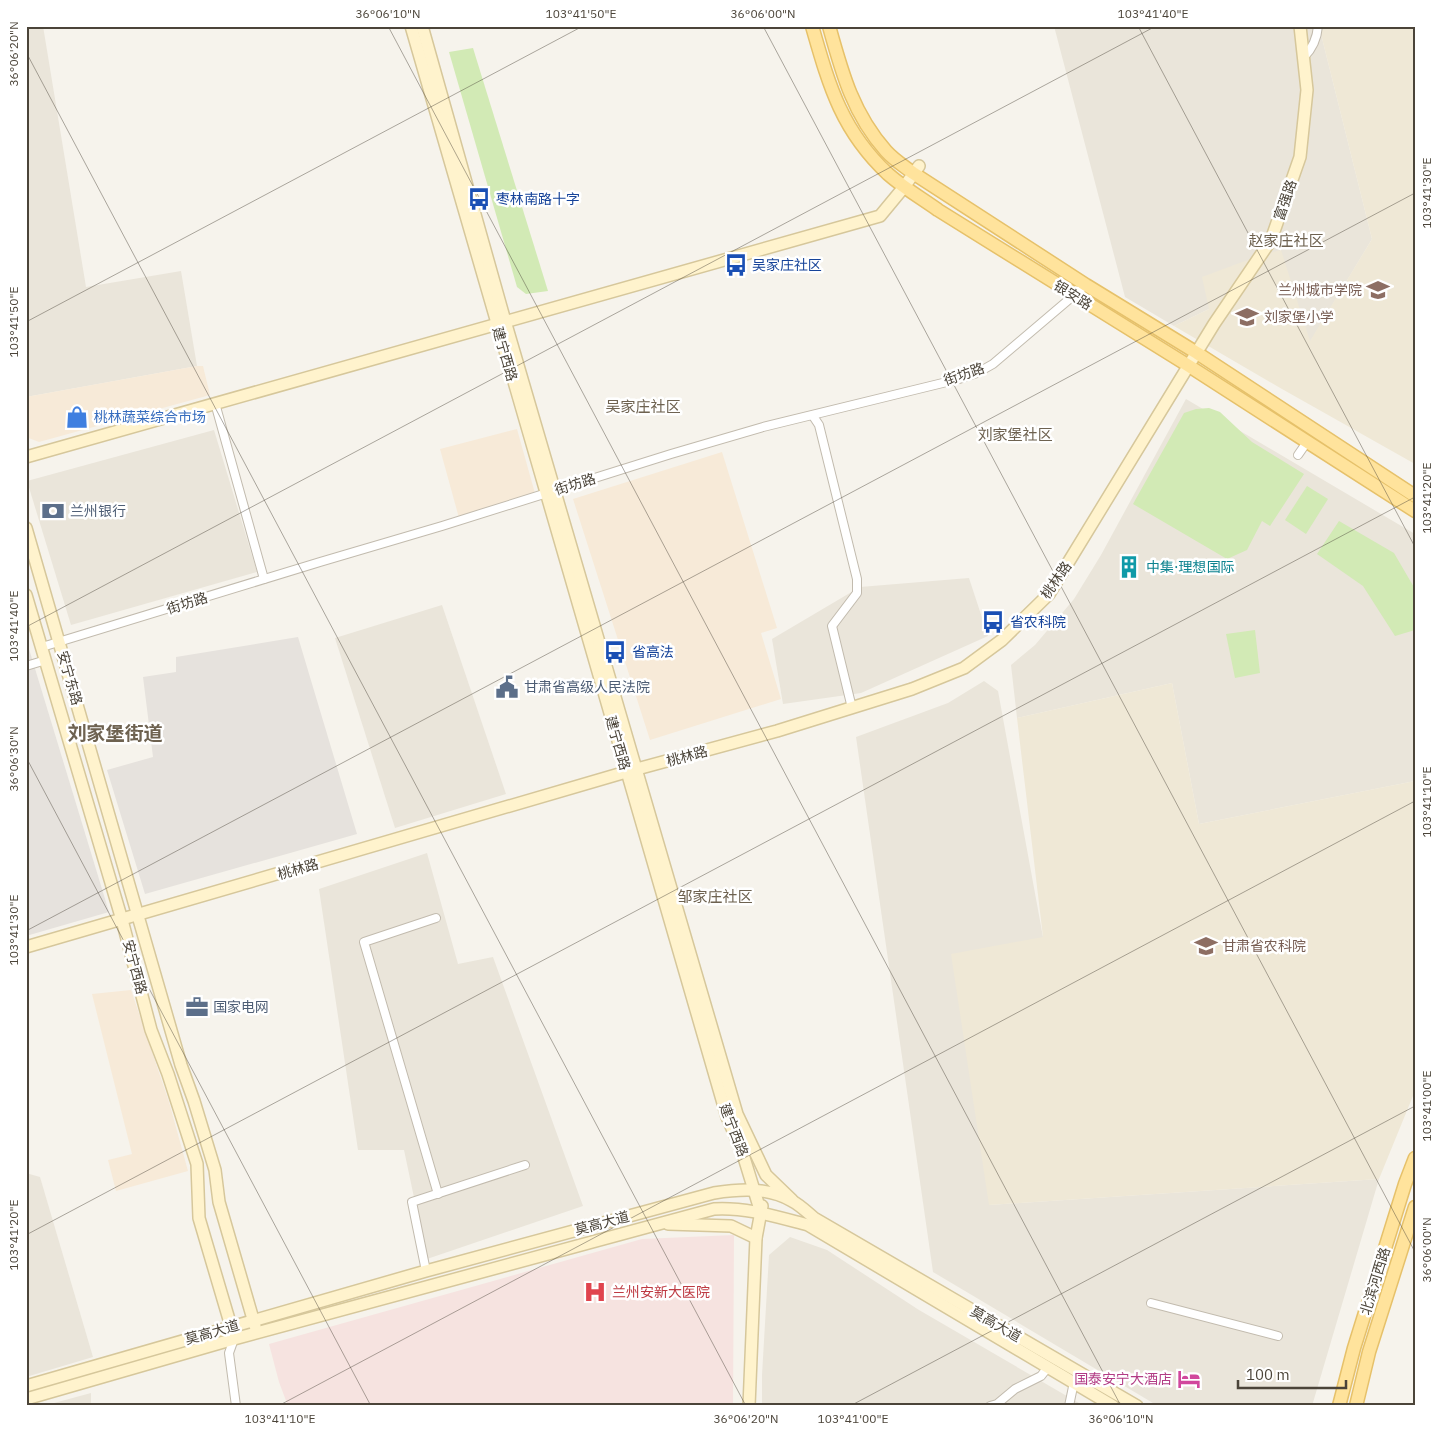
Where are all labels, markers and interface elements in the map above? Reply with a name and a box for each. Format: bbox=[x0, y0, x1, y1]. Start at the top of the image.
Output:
text: 36°06'10"N bbox=[355, 6, 421, 21]
text: 103°41'50"E bbox=[546, 6, 616, 21]
text: 36°06'00"N bbox=[730, 6, 796, 21]
text: 103°41'40"E bbox=[1118, 6, 1188, 21]
text: 36°06'20"N bbox=[6, 21, 21, 87]
text: 103°41'30"E bbox=[1419, 158, 1434, 228]
street label: 富强路 bbox=[1270, 177, 1300, 223]
bus stop icon: 枣林南路十字 bbox=[466, 186, 492, 212]
place label: 枣林南路十字 bbox=[496, 190, 580, 208]
district label: 赵家庄社区 bbox=[1248, 231, 1324, 250]
bus stop icon: 吴家庄社区 bbox=[723, 252, 749, 278]
place label: 吴家庄社区 bbox=[752, 256, 822, 274]
street label: 银安路 bbox=[1050, 276, 1096, 314]
school or university icon: 兰州城市学院 bbox=[1365, 277, 1391, 303]
place label: 兰州城市学院 bbox=[1278, 281, 1362, 299]
text: 103°41'50"E bbox=[6, 287, 21, 357]
school or university icon: 刘家堡小学 bbox=[1234, 304, 1260, 330]
place label: 刘家堡小学 bbox=[1264, 308, 1334, 326]
street label: 建宁西路 bbox=[489, 325, 521, 383]
street label: 街坊路 bbox=[941, 359, 987, 389]
district label: 吴家庄社区 bbox=[605, 397, 681, 416]
shop icon: 桃林蔬菜综合市场 bbox=[64, 404, 90, 430]
place label: 桃林蔬菜综合市场 bbox=[94, 408, 206, 426]
district label: 刘家堡社区 bbox=[977, 425, 1053, 444]
text: 103°41'20"E bbox=[1419, 463, 1434, 533]
street label: 街坊路 bbox=[552, 469, 598, 499]
bank icon: 兰州银行 bbox=[40, 498, 66, 524]
place label: 兰州银行 bbox=[70, 502, 126, 520]
building icon: 中集·理想国际 bbox=[1116, 554, 1142, 580]
street label: 桃林路 bbox=[1037, 558, 1075, 602]
place label: 中集·理想国际 bbox=[1146, 558, 1235, 576]
street label: 街坊路 bbox=[164, 588, 210, 618]
text: 103°41'40"E bbox=[6, 591, 21, 661]
bus stop icon: 省农科院 bbox=[980, 609, 1006, 635]
place label: 省农科院 bbox=[1010, 613, 1066, 631]
bus stop icon: 省高法 bbox=[602, 639, 628, 665]
place label: 省高法 bbox=[632, 643, 674, 661]
street label: 安宁东路 bbox=[54, 649, 86, 707]
public building icon: 甘肃省高级人民法院 bbox=[494, 674, 520, 700]
place label: 甘肃省高级人民法院 bbox=[524, 678, 650, 696]
street label: 建宁西路 bbox=[602, 714, 634, 772]
district label: 刘家堡街道 bbox=[67, 721, 163, 745]
text: 36°06'30"N bbox=[6, 726, 21, 792]
street label: 桃林路 bbox=[664, 742, 710, 770]
text: 103°41'10"E bbox=[1419, 767, 1434, 837]
street label: 桃林路 bbox=[275, 855, 321, 883]
district label: 邹家庄社区 bbox=[677, 887, 753, 906]
text: 103°41'30"E bbox=[6, 895, 21, 965]
school or university icon: 甘肃省农科院 bbox=[1193, 933, 1219, 959]
place label: 甘肃省农科院 bbox=[1222, 937, 1306, 955]
street label: 安宁西路 bbox=[119, 938, 151, 996]
office icon: 国家电网 bbox=[184, 994, 210, 1020]
place label: 国家电网 bbox=[213, 998, 269, 1016]
text: 103°41'00"E bbox=[1419, 1071, 1434, 1141]
street label: 建宁西路 bbox=[716, 1101, 752, 1159]
text: 103°41'20"E bbox=[6, 1200, 21, 1270]
street label: 莫高大道 bbox=[573, 1207, 631, 1239]
text: 36°06'00"N bbox=[1419, 1217, 1434, 1283]
street label: 北滨河西路 bbox=[1356, 1245, 1394, 1317]
hospital icon: 兰州安新大医院 bbox=[582, 1279, 608, 1305]
place label: 兰州安新大医院 bbox=[612, 1283, 710, 1301]
street label: 莫高大道 bbox=[967, 1302, 1025, 1346]
street label: 莫高大道 bbox=[183, 1316, 241, 1348]
scale bar bbox=[1238, 1357, 1346, 1389]
text: 100 m bbox=[1246, 1365, 1290, 1384]
hotel icon: 国泰安宁大酒店 bbox=[1176, 1366, 1202, 1392]
place label: 国泰安宁大酒店 bbox=[1074, 1370, 1172, 1388]
text: 103°41'10"E bbox=[245, 1411, 315, 1426]
text: 36°06'20"N bbox=[713, 1411, 779, 1426]
text: 103°41'00"E bbox=[818, 1411, 888, 1426]
text: 36°06'10"N bbox=[1088, 1411, 1154, 1426]

